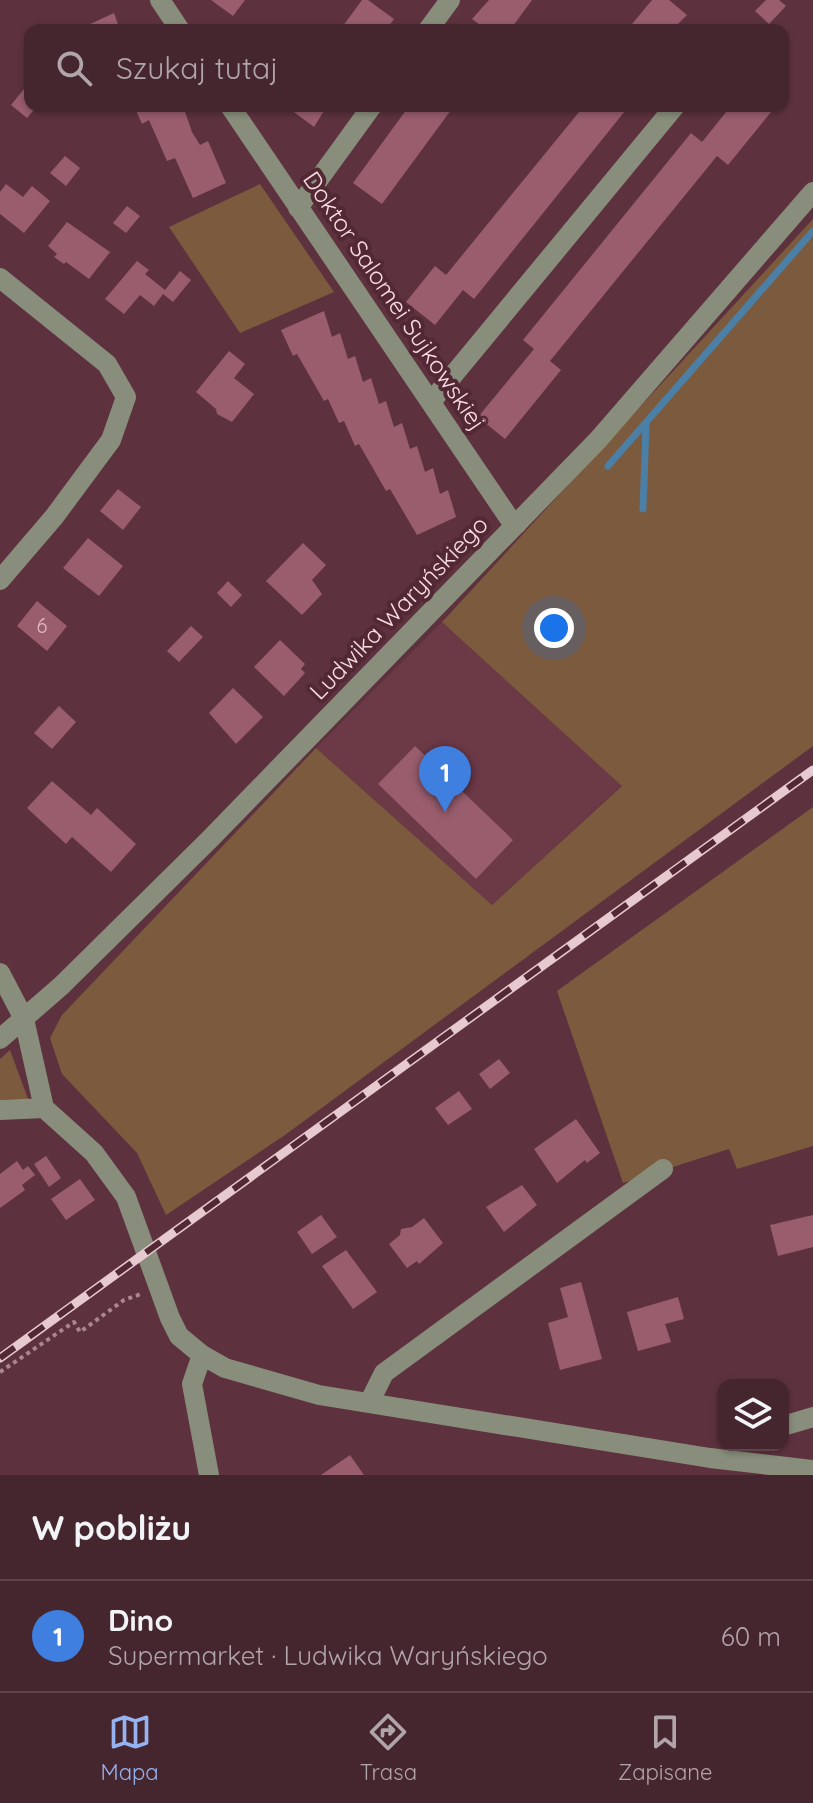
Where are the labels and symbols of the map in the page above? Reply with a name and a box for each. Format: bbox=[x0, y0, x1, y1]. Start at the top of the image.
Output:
street label: Doktor Salomei Sujkowskiej bbox=[297, 165, 493, 436]
street label: Ludwika Waryńskiego bbox=[303, 509, 494, 705]
your location bbox=[534, 608, 574, 648]
house number: 6 bbox=[37, 613, 48, 638]
pin: 1 bbox=[419, 746, 471, 812]

